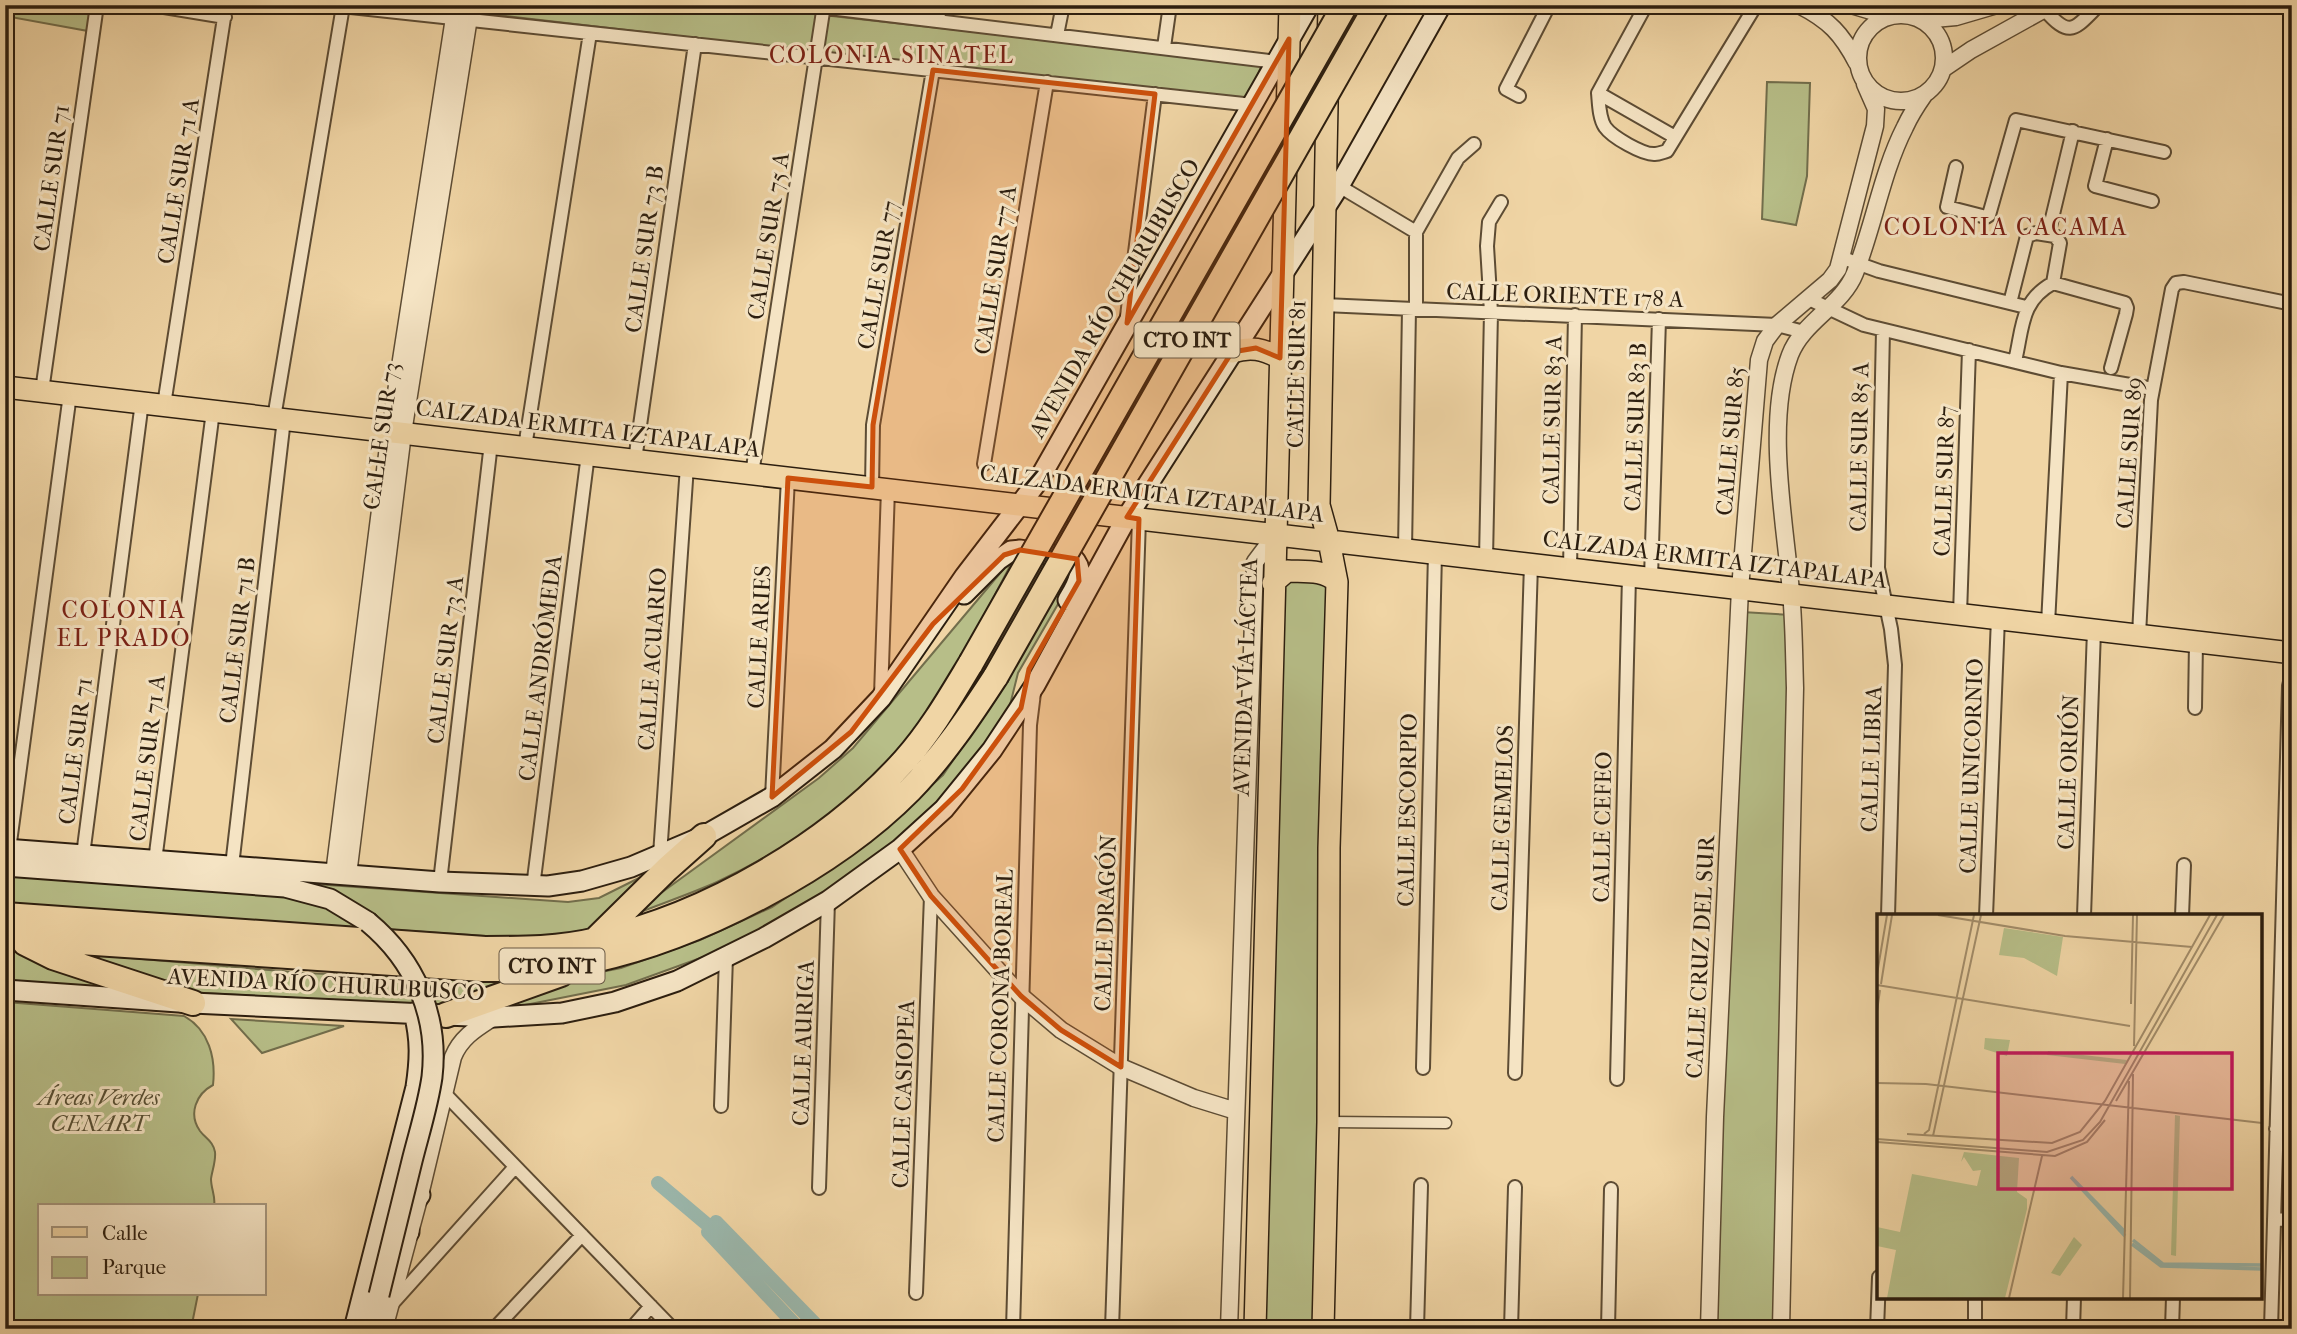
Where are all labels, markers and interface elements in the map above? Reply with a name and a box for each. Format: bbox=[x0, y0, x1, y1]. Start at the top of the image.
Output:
district label: COLONIA SINATEL bbox=[769, 41, 1015, 69]
street label: CALLE SUR 71 A bbox=[152, 95, 205, 266]
street label: CALLE SUR 71 bbox=[28, 103, 75, 253]
street label: CALLE SUR 75 A bbox=[742, 149, 795, 322]
street label: AVENIDA RÍO CHURUBUSCO bbox=[1023, 154, 1206, 444]
street label: CALLE SUR 73 B bbox=[619, 164, 670, 335]
street label: CALLE SUR 77 A bbox=[969, 183, 1022, 356]
street label: CALLE SUR 77 bbox=[852, 199, 905, 352]
district label: COLONIA CACAMA bbox=[1884, 213, 2128, 241]
street label: CALLE ORIENTE 178 A bbox=[1446, 278, 1685, 313]
street label: CALLE SUR 81 bbox=[1282, 300, 1311, 448]
road number: CTO INT bbox=[1134, 322, 1240, 358]
street label: CALLE SUR 83 A bbox=[1538, 334, 1567, 505]
street label: CALLE SUR 83 B bbox=[1619, 342, 1652, 512]
street label: CALLE SUR 73 bbox=[358, 360, 405, 512]
street label: CALLE SUR 85 A bbox=[1845, 361, 1874, 532]
street label: CALLE SUR 85 bbox=[1711, 365, 1750, 517]
street label: CALLE SUR 89 bbox=[2111, 376, 2148, 530]
street label: CALZADA ERMITA IZTAPALAPA bbox=[414, 394, 763, 463]
street label: CALLE SUR 87 bbox=[1928, 405, 1961, 557]
street label: CALZADA ERMITA IZTAPALAPA bbox=[978, 459, 1327, 528]
street label: CALZADA ERMITA IZTAPALAPA bbox=[1541, 525, 1890, 594]
street label: CALLE ANDRÓMEDA bbox=[512, 552, 568, 783]
street label: CALLE SUR 71 B bbox=[214, 555, 261, 725]
street label: AVENIDA VÍA LÁCTEA bbox=[1228, 556, 1263, 798]
street label: CALLE ARIES bbox=[742, 565, 777, 709]
street label: CALLE ACUARIO bbox=[633, 567, 672, 751]
street label: CALLE SUR 73 A bbox=[422, 574, 469, 745]
district label: COLONIA EL PRADO bbox=[57, 596, 191, 652]
street label: CALLE UNICORNIO bbox=[1954, 658, 1989, 874]
street label: CALLE SUR 71 A bbox=[124, 672, 171, 843]
street label: CALLE SUR 71 bbox=[53, 676, 98, 826]
street label: CALLE LIBRA bbox=[1855, 684, 1888, 833]
street label: CALLE ORIÓN bbox=[2051, 694, 2085, 850]
street label: CALLE ESCORPIO bbox=[1392, 713, 1423, 907]
street label: CALLE GEMELOS bbox=[1486, 724, 1519, 912]
street label: CALLE CEFEO bbox=[1588, 751, 1617, 903]
street label: CALLE DRAGÓN bbox=[1088, 834, 1122, 1012]
street label: CALLE CRUZ DEL SUR bbox=[1681, 834, 1720, 1079]
street label: CALLE CORONA BOREAL bbox=[982, 869, 1019, 1143]
inset map bbox=[1877, 914, 2262, 1299]
road number: CTO INT bbox=[500, 948, 604, 984]
street label: CALLE AURIGA bbox=[787, 959, 820, 1126]
street label: AVENIDA RÍO CHURUBUSCO bbox=[166, 963, 485, 1006]
street label: CALLE CASIOPEA bbox=[887, 998, 920, 1189]
park label: Áreas Verdes CENART bbox=[35, 1084, 161, 1137]
legend bbox=[38, 1204, 266, 1296]
text: Calle bbox=[102, 1221, 148, 1245]
text: Parque bbox=[102, 1255, 166, 1279]

